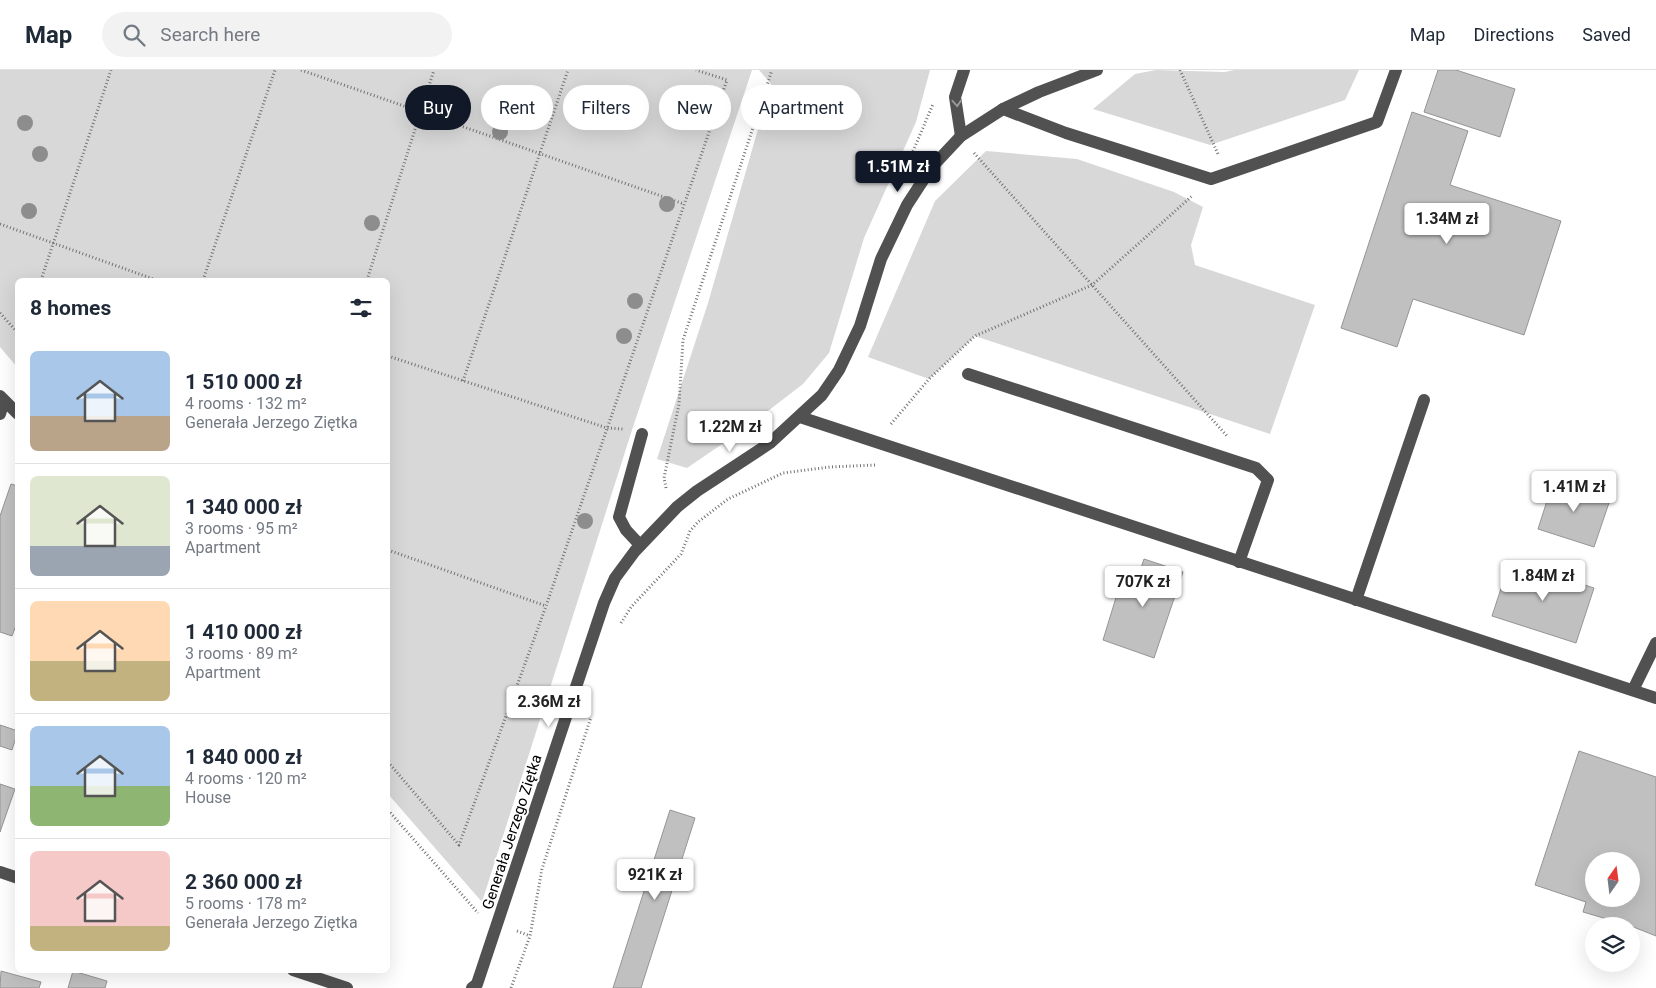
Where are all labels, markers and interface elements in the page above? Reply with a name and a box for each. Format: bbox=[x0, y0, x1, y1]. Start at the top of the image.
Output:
search box bbox=[102, 12, 452, 57]
text: Map bbox=[25, 21, 72, 49]
icon: search bbox=[120, 21, 148, 49]
text: Search here bbox=[160, 23, 260, 46]
text: Map bbox=[1410, 24, 1445, 45]
text: Directions bbox=[1473, 24, 1554, 45]
text: Saved bbox=[1582, 24, 1631, 45]
chip: Buy bbox=[405, 85, 471, 130]
chip: Rent bbox=[481, 85, 553, 130]
chip: Filters bbox=[563, 85, 649, 130]
chip: New bbox=[659, 85, 731, 130]
chip: Apartment bbox=[741, 85, 862, 130]
one-way arrow bbox=[951, 99, 962, 107]
pin: 1.51M zł bbox=[846, 150, 950, 193]
text: 1.51M zł bbox=[866, 157, 930, 176]
pin: 1.34M zł bbox=[1395, 202, 1499, 245]
text: 1.34M zł bbox=[1415, 209, 1479, 228]
icon: filters bbox=[347, 294, 375, 322]
text: 8 homes bbox=[30, 296, 111, 320]
text: 1 510 000 zł bbox=[185, 370, 302, 394]
icon: home bbox=[70, 371, 130, 431]
text: 4 rooms · 132 m² bbox=[185, 394, 307, 413]
pin: 1.22M zł bbox=[678, 410, 782, 453]
text: Generała Jerzego Ziętka bbox=[185, 413, 358, 432]
text: 1.22M zł bbox=[698, 417, 762, 436]
pin: 1.41M zł bbox=[1522, 470, 1626, 513]
text: 1.41M zł bbox=[1542, 477, 1606, 496]
text: 1 340 000 zł bbox=[185, 495, 302, 519]
icon: home bbox=[70, 496, 130, 556]
text: 3 rooms · 95 m² bbox=[185, 519, 298, 538]
text: Apartment bbox=[185, 538, 261, 557]
pin: 1.84M zł bbox=[1491, 560, 1595, 602]
pin: 707K zł bbox=[1097, 566, 1189, 608]
text: 1.84M zł bbox=[1511, 566, 1575, 585]
text: 707K zł bbox=[1116, 572, 1170, 591]
text: 1 410 000 zł bbox=[185, 620, 302, 644]
icon: home bbox=[70, 621, 130, 681]
text: 3 rooms · 89 m² bbox=[185, 644, 298, 663]
text: Apartment bbox=[185, 663, 261, 682]
pin: 2.36M zł bbox=[497, 686, 601, 728]
text: 2.36M zł bbox=[517, 692, 581, 711]
text: 1 840 000 zł bbox=[185, 745, 302, 769]
icon: home bbox=[70, 746, 130, 806]
street label: Generała Jerzego Ziętka bbox=[478, 752, 546, 912]
text: 4 rooms · 120 m² bbox=[185, 769, 307, 788]
text: House bbox=[185, 788, 231, 807]
north arrow bbox=[1585, 852, 1640, 908]
map controls bbox=[1585, 852, 1640, 972]
pin: 921K zł bbox=[609, 858, 701, 901]
text: 921K zł bbox=[628, 865, 682, 884]
text: 2 360 000 zł bbox=[185, 870, 302, 894]
icon: home bbox=[70, 871, 130, 931]
text: 5 rooms · 178 m² bbox=[185, 894, 307, 913]
text: Generała Jerzego Ziętka bbox=[185, 913, 358, 932]
button: layers bbox=[1585, 917, 1640, 972]

